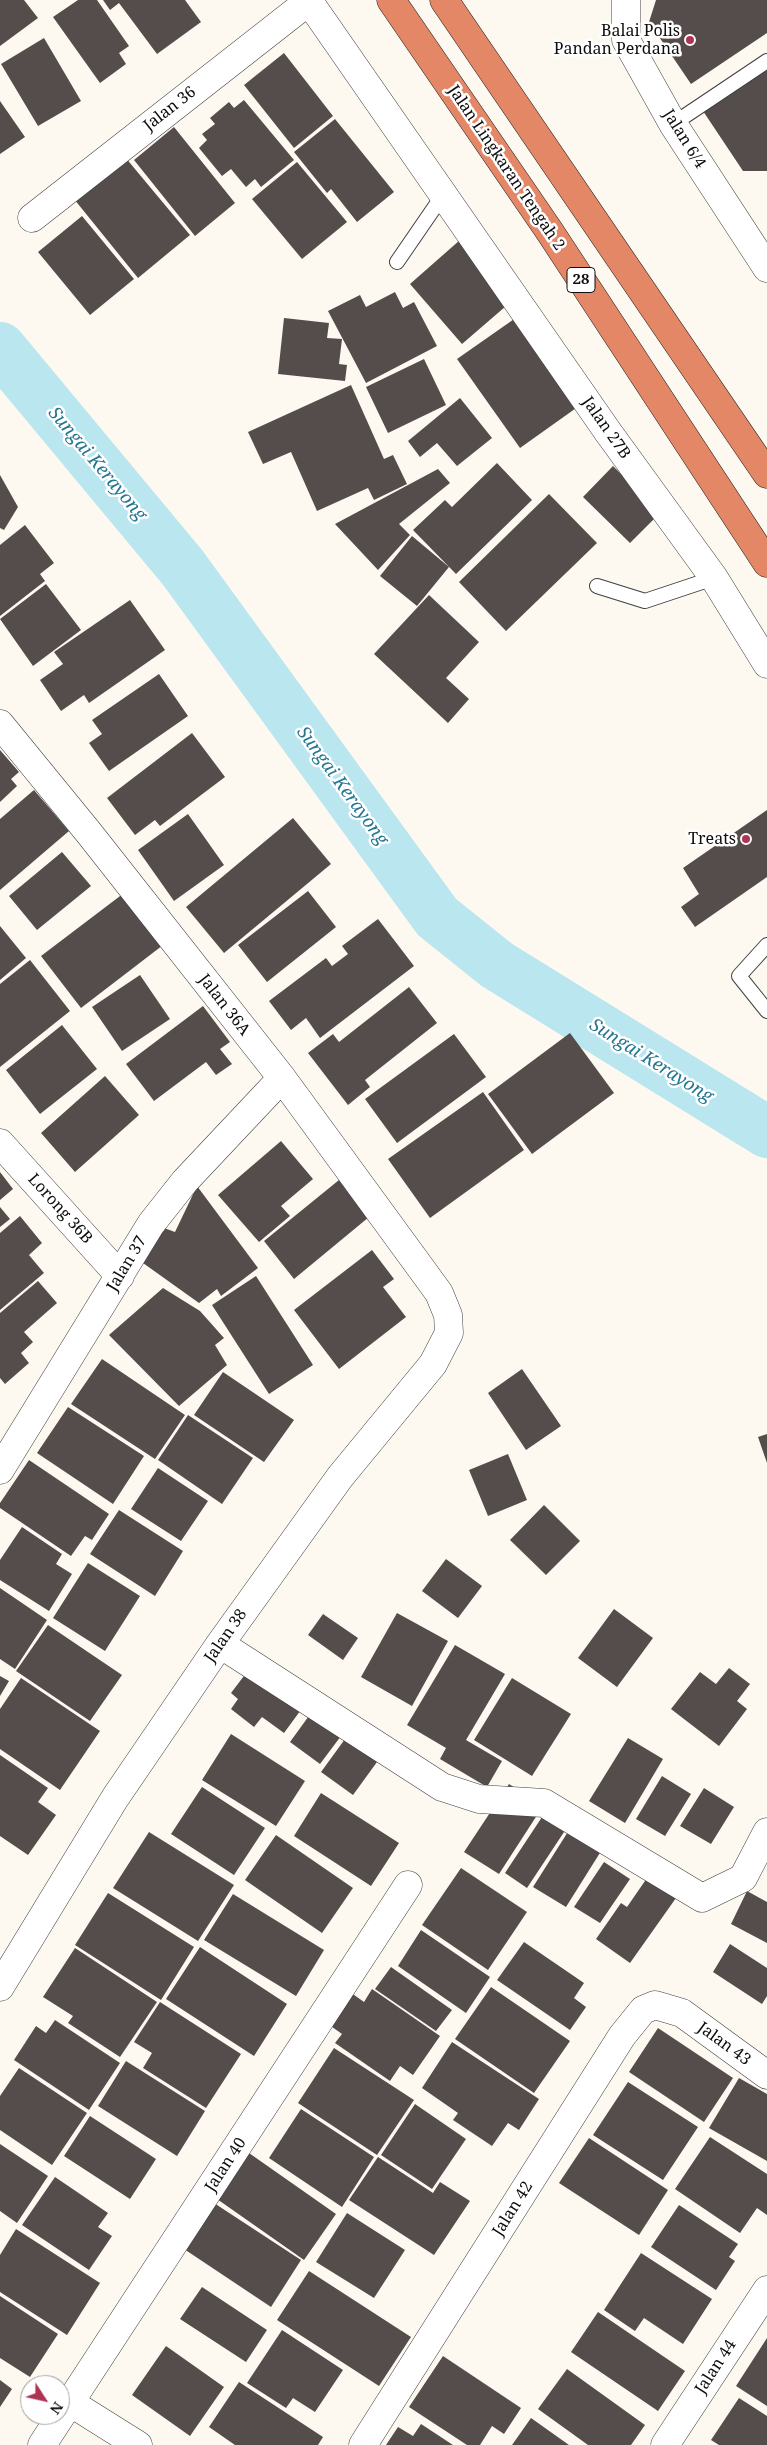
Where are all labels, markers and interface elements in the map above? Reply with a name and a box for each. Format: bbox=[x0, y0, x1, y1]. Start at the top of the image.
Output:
place label: Balai Polis Pandan Perdana bbox=[554, 21, 680, 59]
marker: Balai Polis Pandan Perdana bbox=[684, 34, 696, 46]
street label: Jalan Lingkaran Tengah 2 bbox=[444, 82, 568, 254]
street label: Jalan 36 bbox=[140, 83, 200, 135]
street label: Jalan 6/4 bbox=[658, 106, 710, 172]
road number: 28 bbox=[567, 268, 595, 292]
street label: Jalan 27B bbox=[578, 393, 634, 463]
water label: Sungai Kerayong bbox=[43, 403, 151, 525]
water label: Sungai Kerayong bbox=[292, 722, 392, 850]
place label: Treats bbox=[688, 829, 736, 849]
marker: Treats bbox=[740, 833, 752, 845]
street label: Jalan 36A bbox=[194, 971, 254, 1039]
water label: Sungai Kerayong bbox=[585, 1014, 717, 1108]
street label: Lorong 36B bbox=[24, 1170, 96, 1248]
street label: Jalan 37 bbox=[103, 1233, 151, 1295]
street label: Jalan 38 bbox=[201, 1605, 251, 1667]
street label: Jalan 43 bbox=[694, 2018, 754, 2070]
street label: Jalan 40 bbox=[201, 2134, 251, 2196]
street label: Jalan 42 bbox=[489, 2178, 537, 2240]
street label: Jalan 44 bbox=[691, 2336, 741, 2398]
north arrow bbox=[20, 2375, 70, 2425]
text: N bbox=[46, 2398, 68, 2418]

